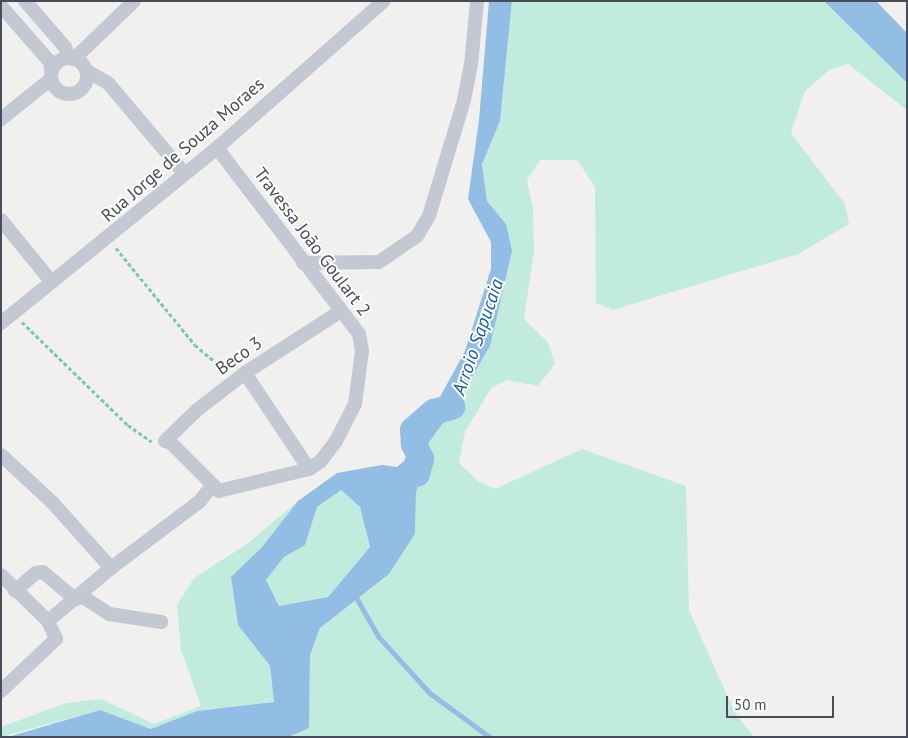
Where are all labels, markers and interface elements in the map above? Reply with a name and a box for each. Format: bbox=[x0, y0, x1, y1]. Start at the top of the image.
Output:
street label: Rua Jorge de Souza Moraes bbox=[97, 73, 269, 227]
street label: Travessa João Goulart 2 bbox=[249, 164, 375, 320]
water label: Arroio Sapucaia bbox=[448, 276, 508, 398]
street label: Beco 3 bbox=[212, 332, 266, 380]
scale bar bbox=[728, 686, 836, 718]
text: 50 m bbox=[734, 695, 767, 714]

